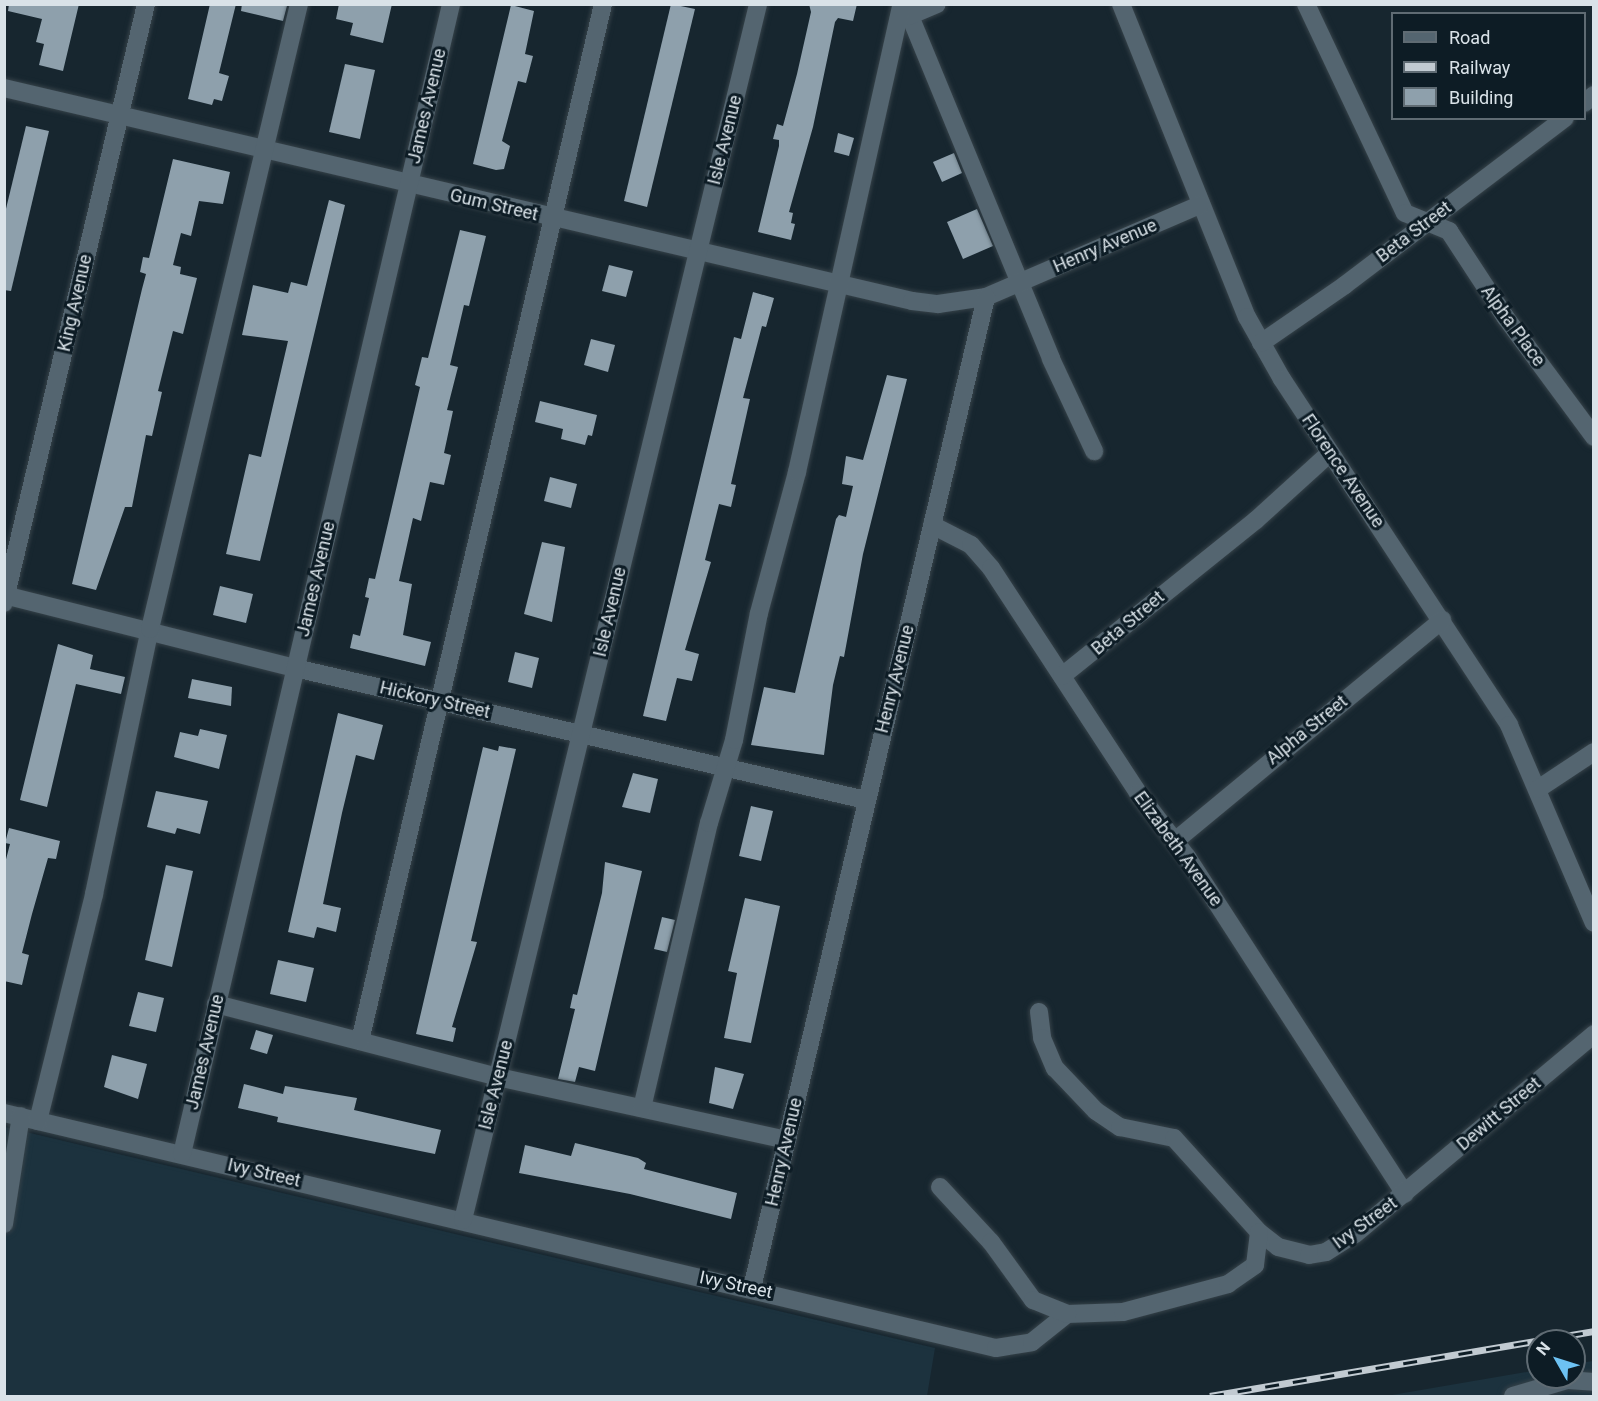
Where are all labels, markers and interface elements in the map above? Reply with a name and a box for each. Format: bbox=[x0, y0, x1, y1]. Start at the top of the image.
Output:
legend bbox=[1391, 12, 1586, 120]
text: Road bbox=[1449, 27, 1490, 48]
street label: James Avenue bbox=[403, 46, 451, 166]
text: Railway bbox=[1449, 57, 1510, 78]
text: Building bbox=[1449, 87, 1513, 108]
street label: Isle Avenue bbox=[703, 93, 747, 187]
street label: Gum Street bbox=[448, 184, 540, 226]
street label: Beta Street bbox=[1372, 197, 1456, 267]
street label: Henry Avenue bbox=[1050, 214, 1160, 278]
street label: King Avenue bbox=[53, 252, 97, 354]
street label: Alpha Place bbox=[1476, 281, 1550, 371]
street label: Florence Avenue bbox=[1297, 410, 1389, 532]
street label: James Avenue bbox=[292, 519, 340, 639]
street label: Isle Avenue bbox=[589, 565, 631, 659]
street label: Beta Street bbox=[1087, 586, 1169, 660]
street label: Henry Avenue bbox=[871, 623, 919, 735]
street label: Hickory Street bbox=[378, 677, 492, 723]
street label: Alpha Street bbox=[1262, 691, 1352, 769]
street label: Elizabeth Avenue bbox=[1129, 787, 1227, 911]
street label: James Avenue bbox=[181, 992, 229, 1112]
street label: Isle Avenue bbox=[474, 1038, 518, 1132]
street label: Dewitt Street bbox=[1453, 1073, 1545, 1155]
street label: Henry Avenue bbox=[761, 1096, 807, 1208]
street label: Ivy Street bbox=[225, 1154, 303, 1192]
street label: Ivy Street bbox=[1329, 1192, 1401, 1254]
street label: Ivy Street bbox=[698, 1267, 774, 1303]
north arrow bbox=[1526, 1329, 1586, 1389]
text: N bbox=[1532, 1338, 1554, 1359]

